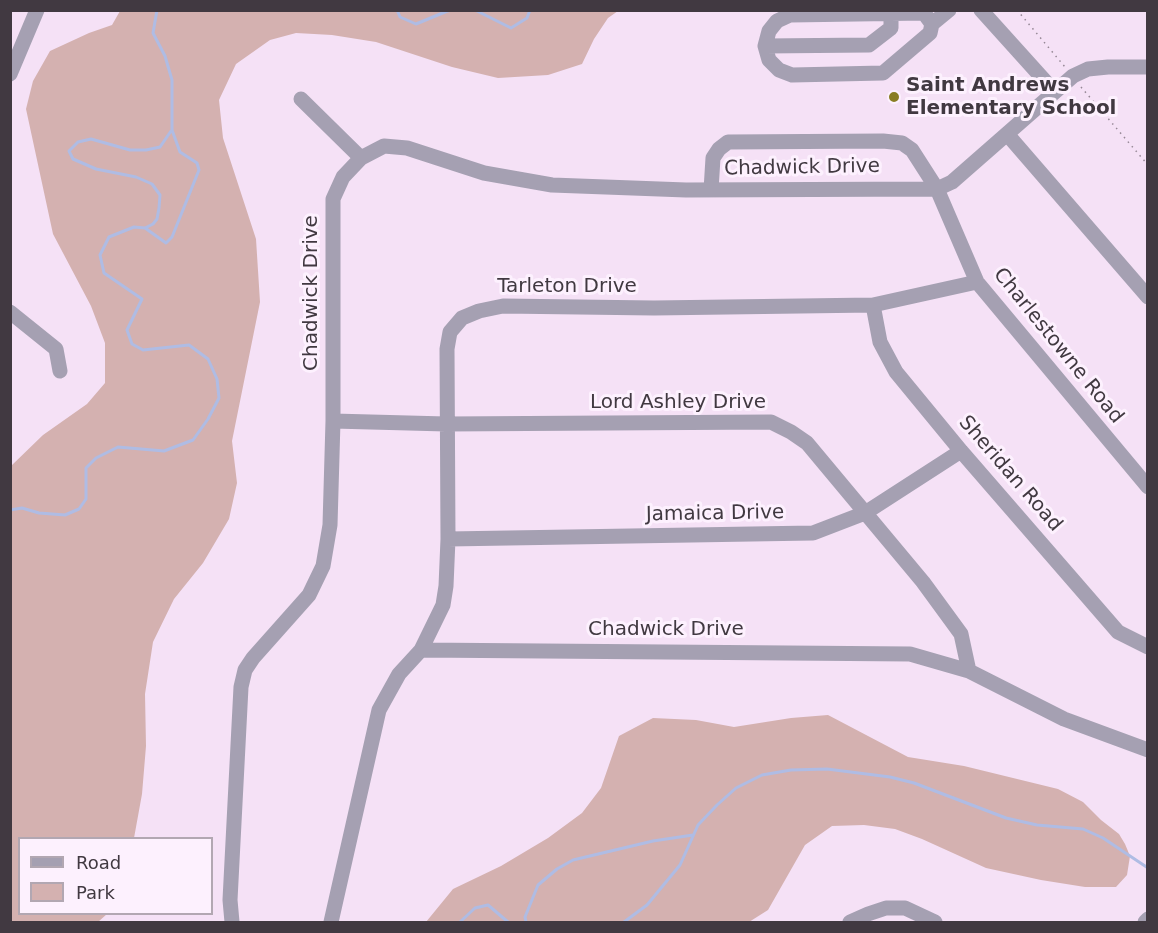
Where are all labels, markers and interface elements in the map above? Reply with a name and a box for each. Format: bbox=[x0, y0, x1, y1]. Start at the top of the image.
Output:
place label: Saint Andrews Elementary School bbox=[906, 74, 1116, 121]
marker: Saint Andrews Elementary School bbox=[887, 90, 901, 104]
street label: Chadwick Drive bbox=[724, 155, 880, 181]
street label: Chadwick Drive bbox=[300, 215, 324, 371]
street label: Charlestowne Road bbox=[988, 263, 1128, 429]
street label: Tarleton Drive bbox=[497, 275, 637, 299]
street label: Lord Ashley Drive bbox=[590, 391, 766, 415]
street label: Sheridan Road bbox=[953, 411, 1067, 537]
street label: Jamaica Drive bbox=[646, 501, 784, 527]
street label: Chadwick Drive bbox=[588, 618, 744, 642]
legend bbox=[18, 837, 213, 915]
text: Road bbox=[76, 852, 121, 873]
text: Park bbox=[76, 882, 115, 903]

